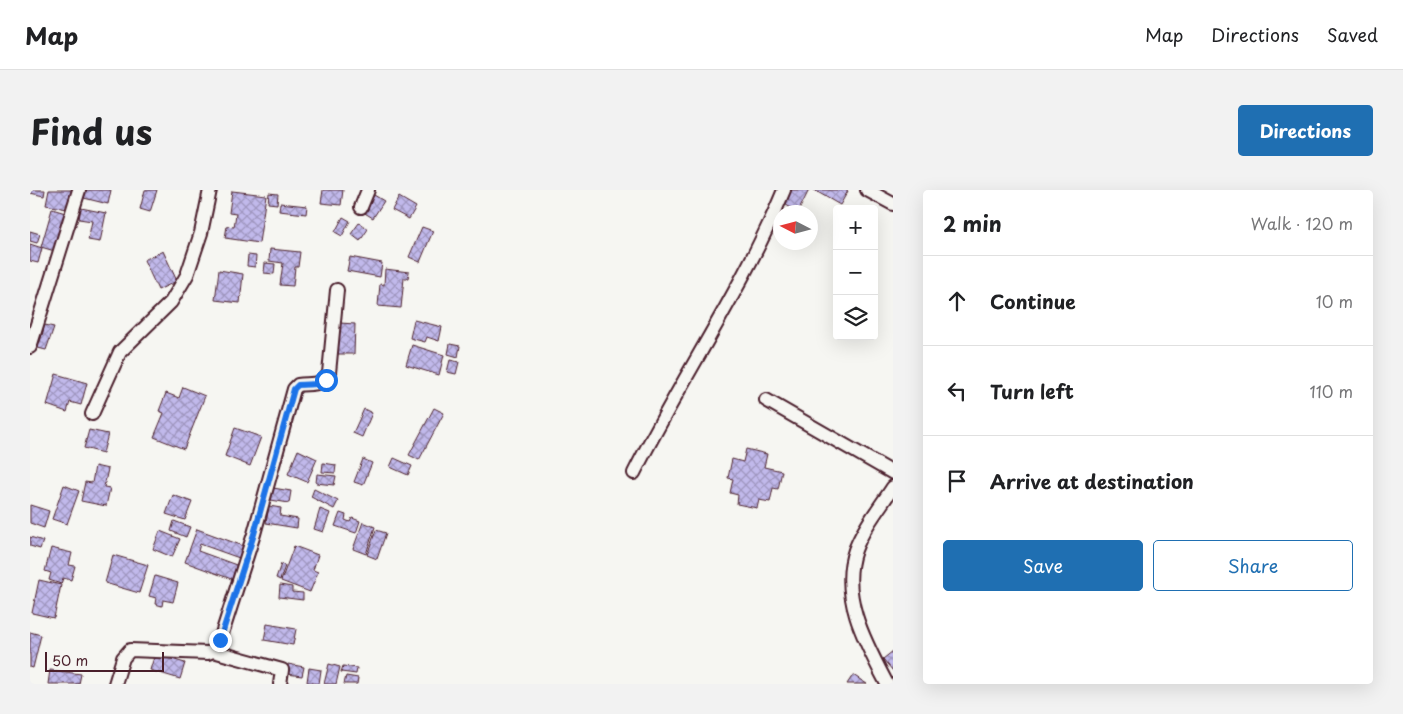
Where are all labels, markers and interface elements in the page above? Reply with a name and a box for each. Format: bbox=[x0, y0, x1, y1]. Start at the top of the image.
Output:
text: Map bbox=[25, 17, 78, 53]
text: Map bbox=[1145, 21, 1183, 48]
text: Directions bbox=[1211, 21, 1299, 48]
text: Saved bbox=[1327, 21, 1378, 48]
text: Find us bbox=[30, 104, 152, 157]
button: Directions bbox=[1238, 105, 1373, 156]
north arrow bbox=[773, 205, 818, 250]
map controls bbox=[833, 205, 878, 340]
button: + bbox=[833, 205, 878, 250]
text: 2 min bbox=[943, 207, 1002, 239]
text: Walk · 120 m bbox=[1251, 211, 1353, 235]
button: − bbox=[833, 250, 878, 295]
icon: ahead bbox=[943, 287, 971, 315]
text: Continue bbox=[990, 287, 1076, 315]
text: 10 m bbox=[1316, 289, 1353, 313]
button: layers bbox=[833, 295, 878, 340]
route start bbox=[315, 369, 338, 392]
icon: left bbox=[943, 377, 971, 405]
text: Turn left bbox=[990, 377, 1074, 405]
text: 110 m bbox=[1310, 379, 1353, 403]
icon: arrive bbox=[943, 467, 971, 495]
text: Arrive at destination bbox=[990, 467, 1194, 495]
button: Save bbox=[943, 540, 1143, 591]
button: Share bbox=[1153, 540, 1353, 591]
route end bbox=[209, 629, 232, 652]
scale bar bbox=[45, 649, 164, 672]
text: 50 m bbox=[52, 650, 88, 671]

